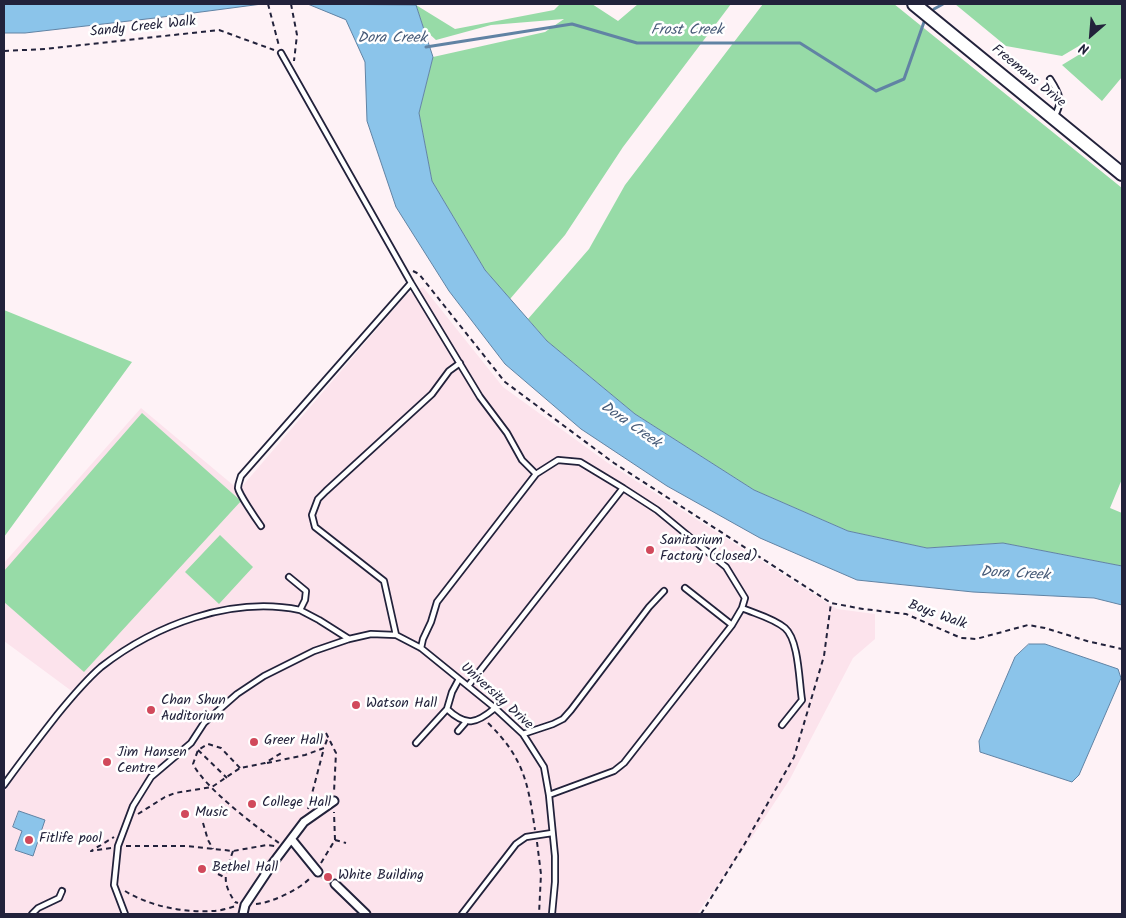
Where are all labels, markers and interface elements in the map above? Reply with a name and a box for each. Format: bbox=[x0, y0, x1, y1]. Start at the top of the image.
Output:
north arrow bbox=[1066, 10, 1116, 60]
street label: Sandy Creek Walk bbox=[89, 14, 197, 42]
water label: Frost Creek bbox=[651, 22, 723, 40]
water label: Dora Creek bbox=[358, 30, 426, 48]
text: N bbox=[1075, 37, 1093, 60]
street label: Freemans Drive bbox=[988, 42, 1068, 112]
water label: Dora Creek bbox=[597, 399, 663, 453]
place label: Sanitarium Factory (closed) bbox=[660, 534, 758, 566]
marker: Sanitarium Factory (closed) bbox=[644, 544, 656, 556]
water label: Dora Creek bbox=[980, 564, 1050, 586]
street label: Boys Walk bbox=[906, 598, 968, 634]
street label: University Drive bbox=[456, 660, 536, 734]
place label: Chan Shun Auditorium bbox=[161, 694, 226, 726]
place label: Watson Hall bbox=[366, 697, 437, 713]
marker: Watson Hall bbox=[350, 699, 362, 711]
marker: Chan Shun Auditorium bbox=[145, 704, 157, 716]
place label: Greer Hall bbox=[264, 734, 323, 750]
marker: Greer Hall bbox=[248, 736, 260, 748]
place label: Jim Hansen Centre bbox=[117, 746, 187, 779]
marker: Jim Hansen Centre bbox=[101, 756, 113, 768]
place label: College Hall bbox=[262, 796, 331, 812]
marker: College Hall bbox=[246, 798, 258, 810]
place label: Music bbox=[195, 806, 228, 822]
marker: Music bbox=[179, 808, 191, 820]
place label: Fitlife pool bbox=[39, 832, 102, 848]
marker: Fitlife pool bbox=[23, 834, 35, 846]
place label: Bethel Hall bbox=[212, 861, 278, 877]
marker: Bethel Hall bbox=[196, 863, 208, 875]
place label: White Building bbox=[338, 869, 424, 885]
marker: White Building bbox=[322, 871, 334, 883]

